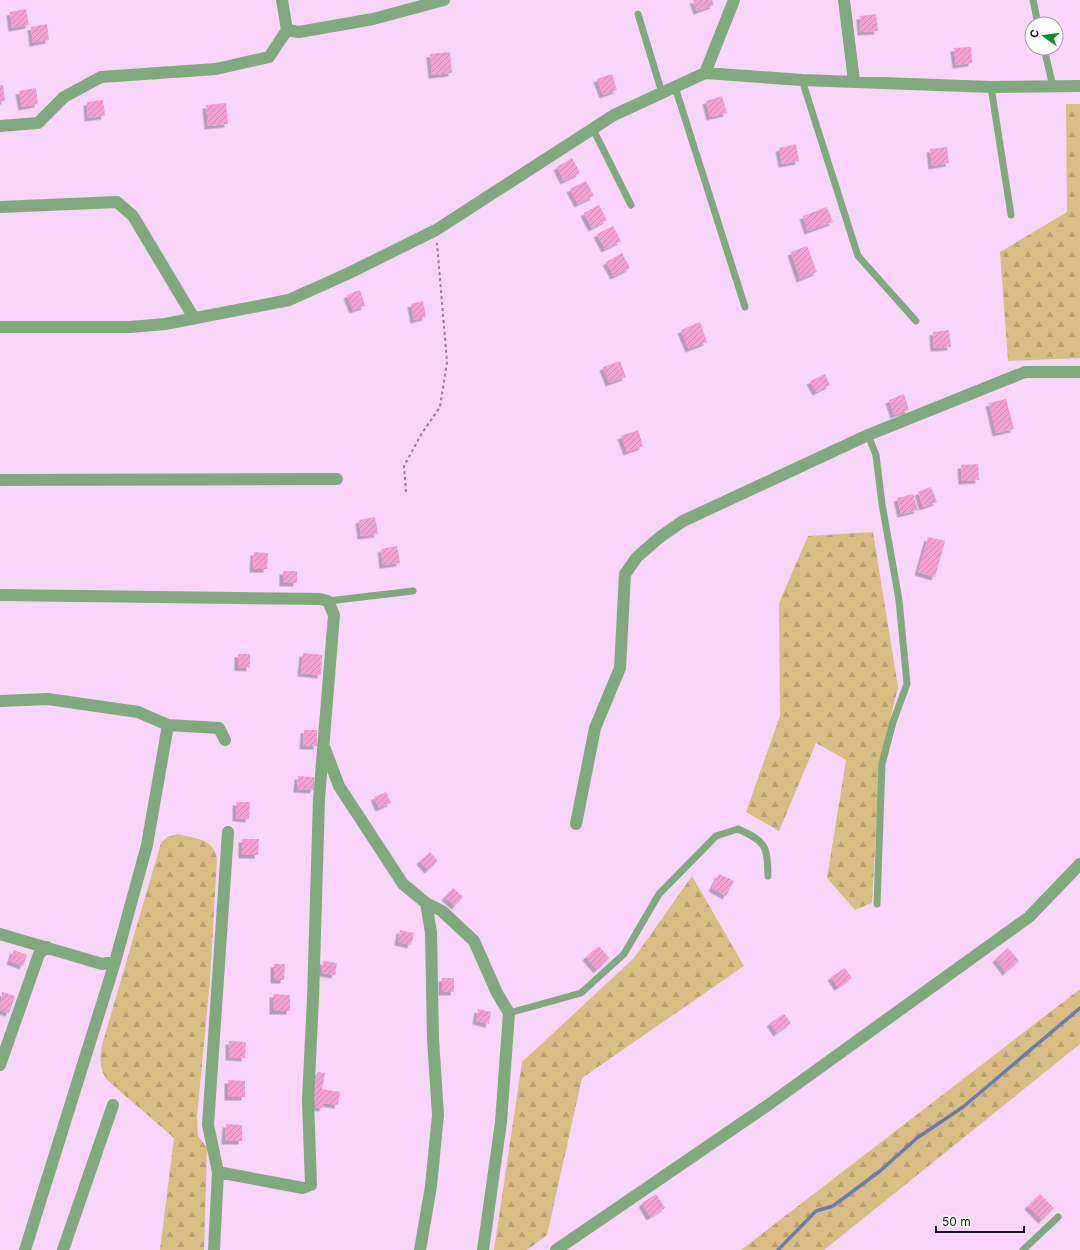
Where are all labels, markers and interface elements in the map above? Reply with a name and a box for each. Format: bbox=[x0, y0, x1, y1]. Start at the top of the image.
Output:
north arrow bbox=[1024, 16, 1064, 56]
text: С bbox=[1027, 28, 1042, 39]
scale bar bbox=[936, 1208, 1024, 1234]
text: 50 m bbox=[942, 1214, 971, 1229]

